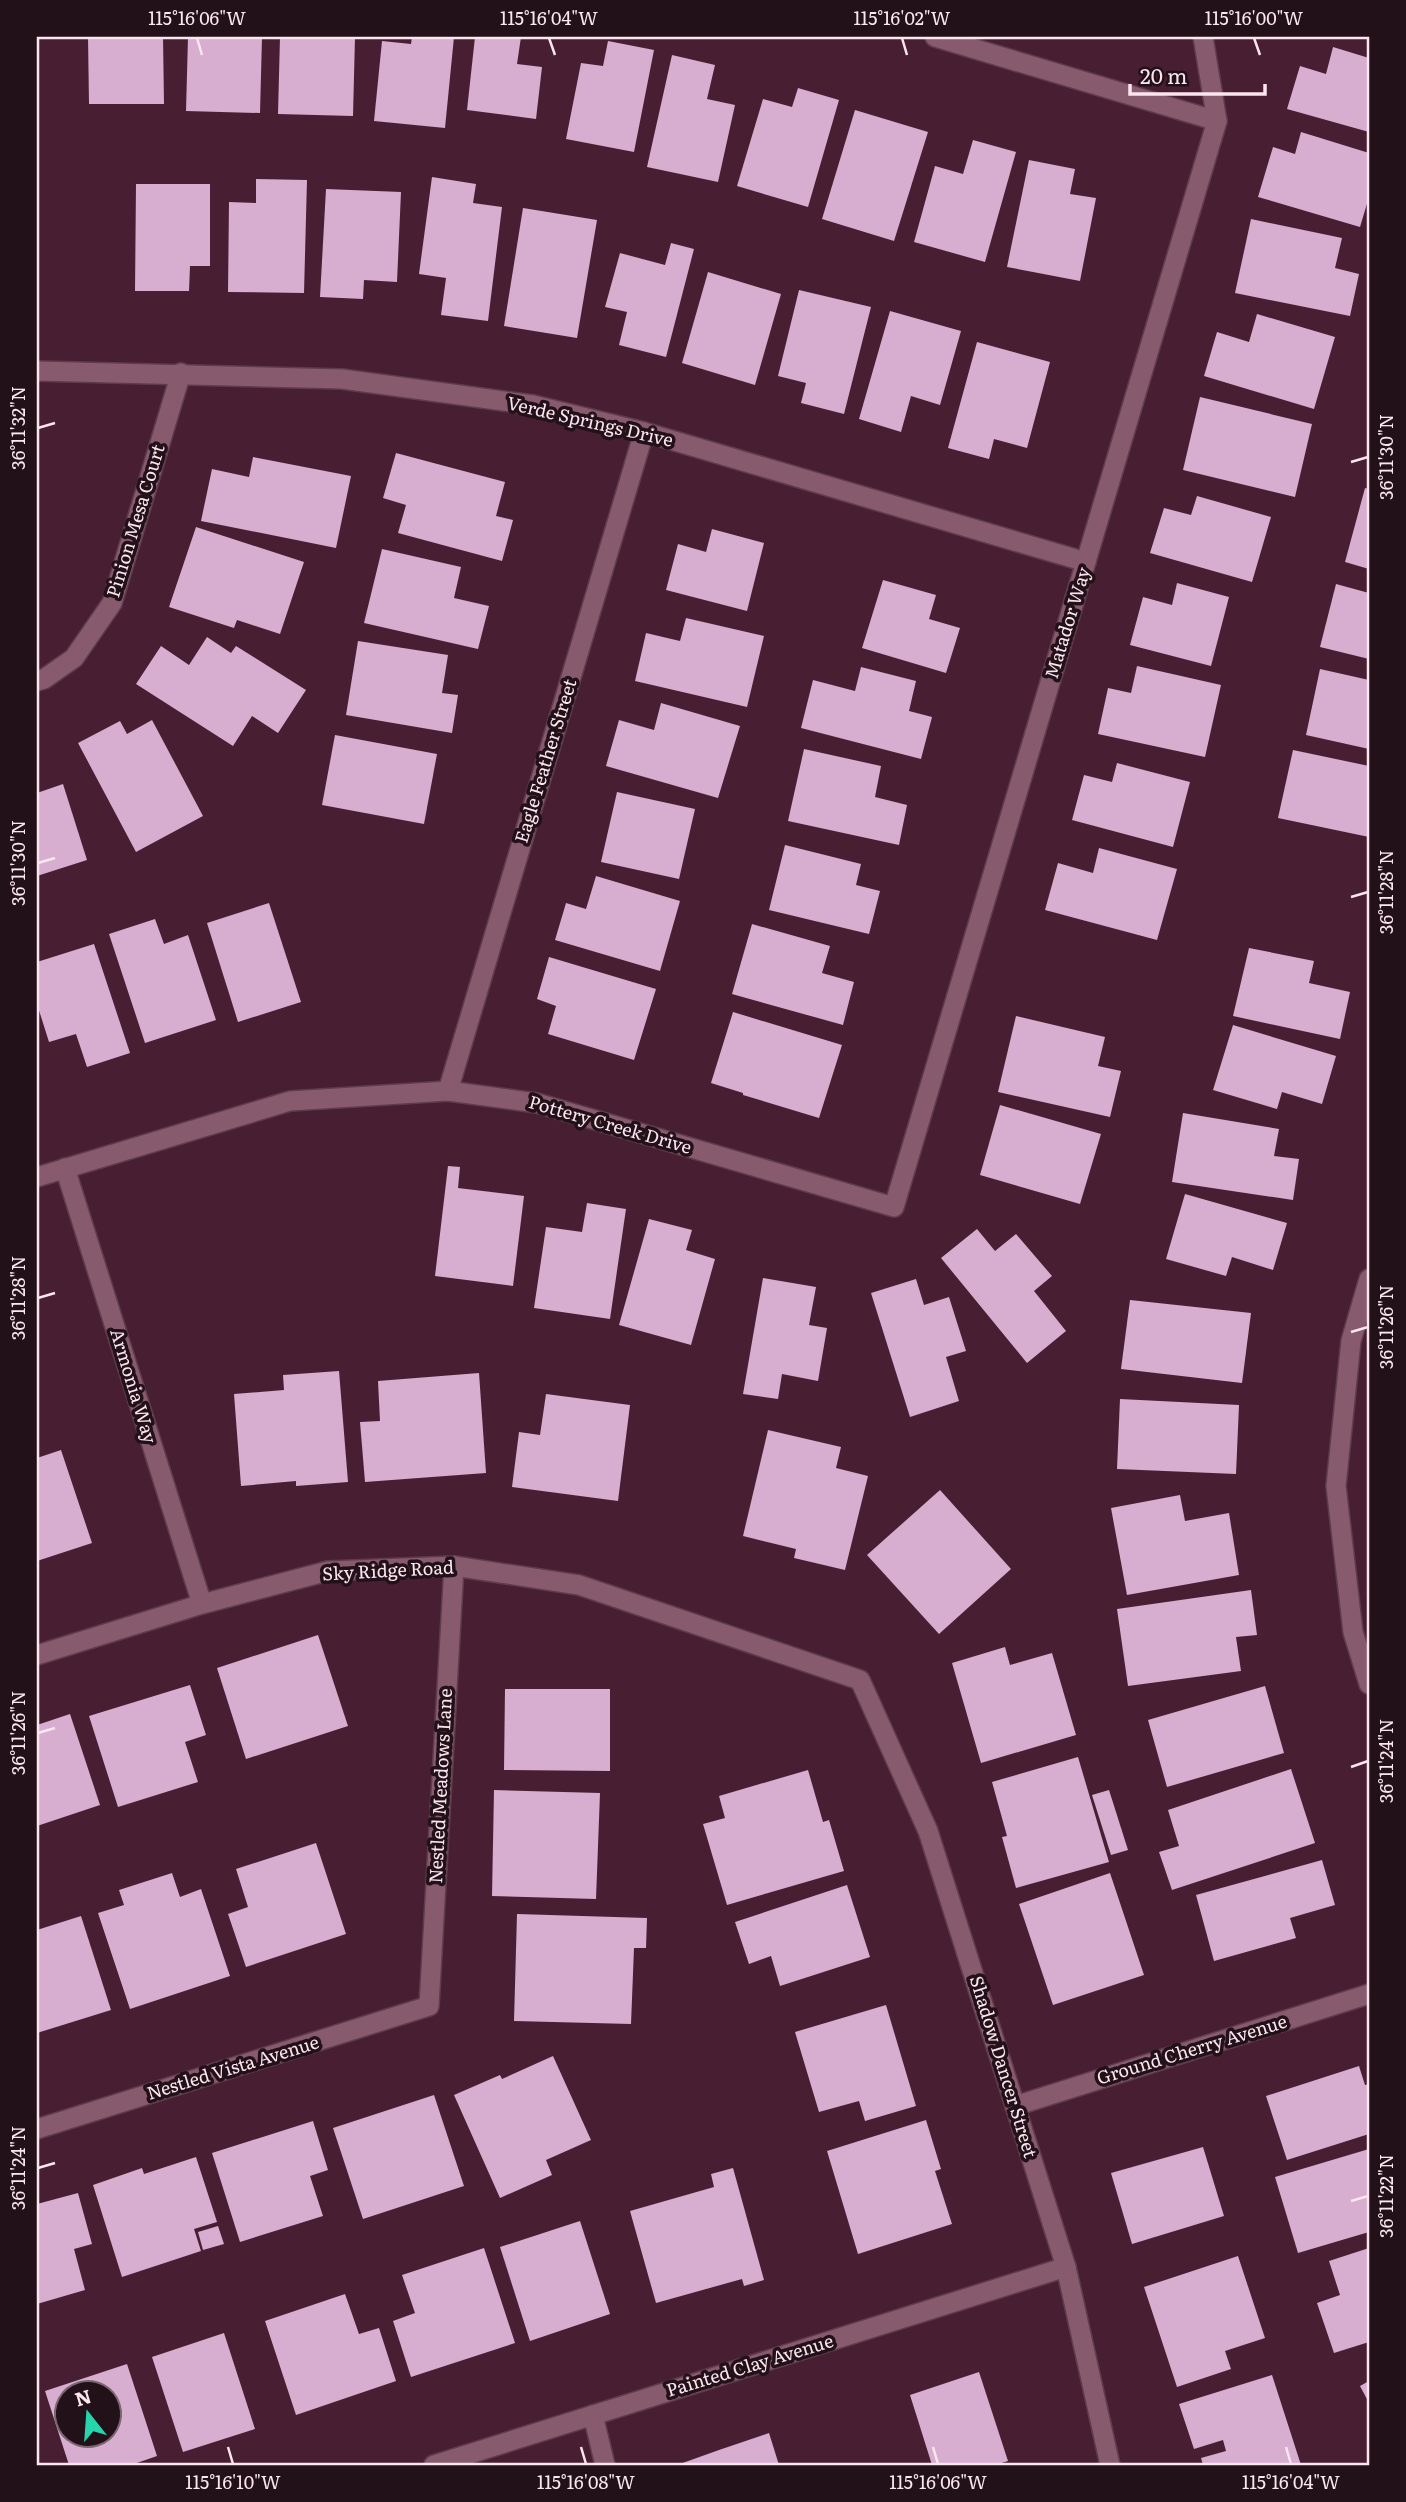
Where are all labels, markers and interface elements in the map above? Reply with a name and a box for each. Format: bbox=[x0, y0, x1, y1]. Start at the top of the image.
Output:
text: 115°16'06"W bbox=[148, 4, 246, 31]
text: 115°16'04"W bbox=[500, 4, 598, 31]
text: 115°16'02"W bbox=[854, 4, 951, 31]
text: 115°16'00"W bbox=[1205, 4, 1304, 31]
scale bar bbox=[1130, 52, 1264, 96]
text: 20 m bbox=[1140, 59, 1187, 90]
text: 36°11'32"N bbox=[4, 386, 31, 470]
street label: Verde Springs Drive bbox=[505, 388, 676, 453]
text: 36°11'30"N bbox=[1372, 414, 1399, 500]
street label: Pinion Mesa Court bbox=[98, 440, 171, 601]
street label: Matador Way bbox=[1037, 563, 1097, 682]
street label: Eagle Feather Street bbox=[507, 674, 583, 846]
text: 36°11'30"N bbox=[4, 820, 31, 906]
text: 36°11'28"N bbox=[1372, 850, 1399, 934]
street label: Pottery Creek Drive bbox=[526, 1087, 695, 1160]
text: 36°11'28"N bbox=[4, 1256, 31, 1340]
text: 36°11'26"N bbox=[1372, 1285, 1399, 1369]
street label: Armonia Way bbox=[104, 1325, 165, 1447]
street label: Sky Ridge Road bbox=[321, 1553, 455, 1586]
street label: Nestled Meadows Lane bbox=[421, 1688, 458, 1884]
text: 36°11'26"N bbox=[4, 1691, 31, 1775]
text: 36°11'24"N bbox=[1372, 1719, 1399, 1803]
street label: Shadow Dancer Street bbox=[964, 1972, 1045, 2162]
street label: Ground Cherry Avenue bbox=[1093, 2007, 1290, 2090]
street label: Nestled Vista Avenue bbox=[143, 2028, 322, 2106]
text: 36°11'24"N bbox=[4, 2126, 31, 2210]
text: 36°11'22"N bbox=[1372, 2154, 1399, 2238]
street label: Painted Clay Avenue bbox=[663, 2326, 836, 2403]
north arrow bbox=[52, 2380, 122, 2450]
text: N bbox=[71, 2381, 95, 2413]
text: 115°16'10"W bbox=[185, 2468, 281, 2495]
text: 115°16'08"W bbox=[537, 2468, 635, 2495]
text: 115°16'06"W bbox=[889, 2468, 987, 2495]
text: 115°16'04"W bbox=[1242, 2468, 1340, 2495]

